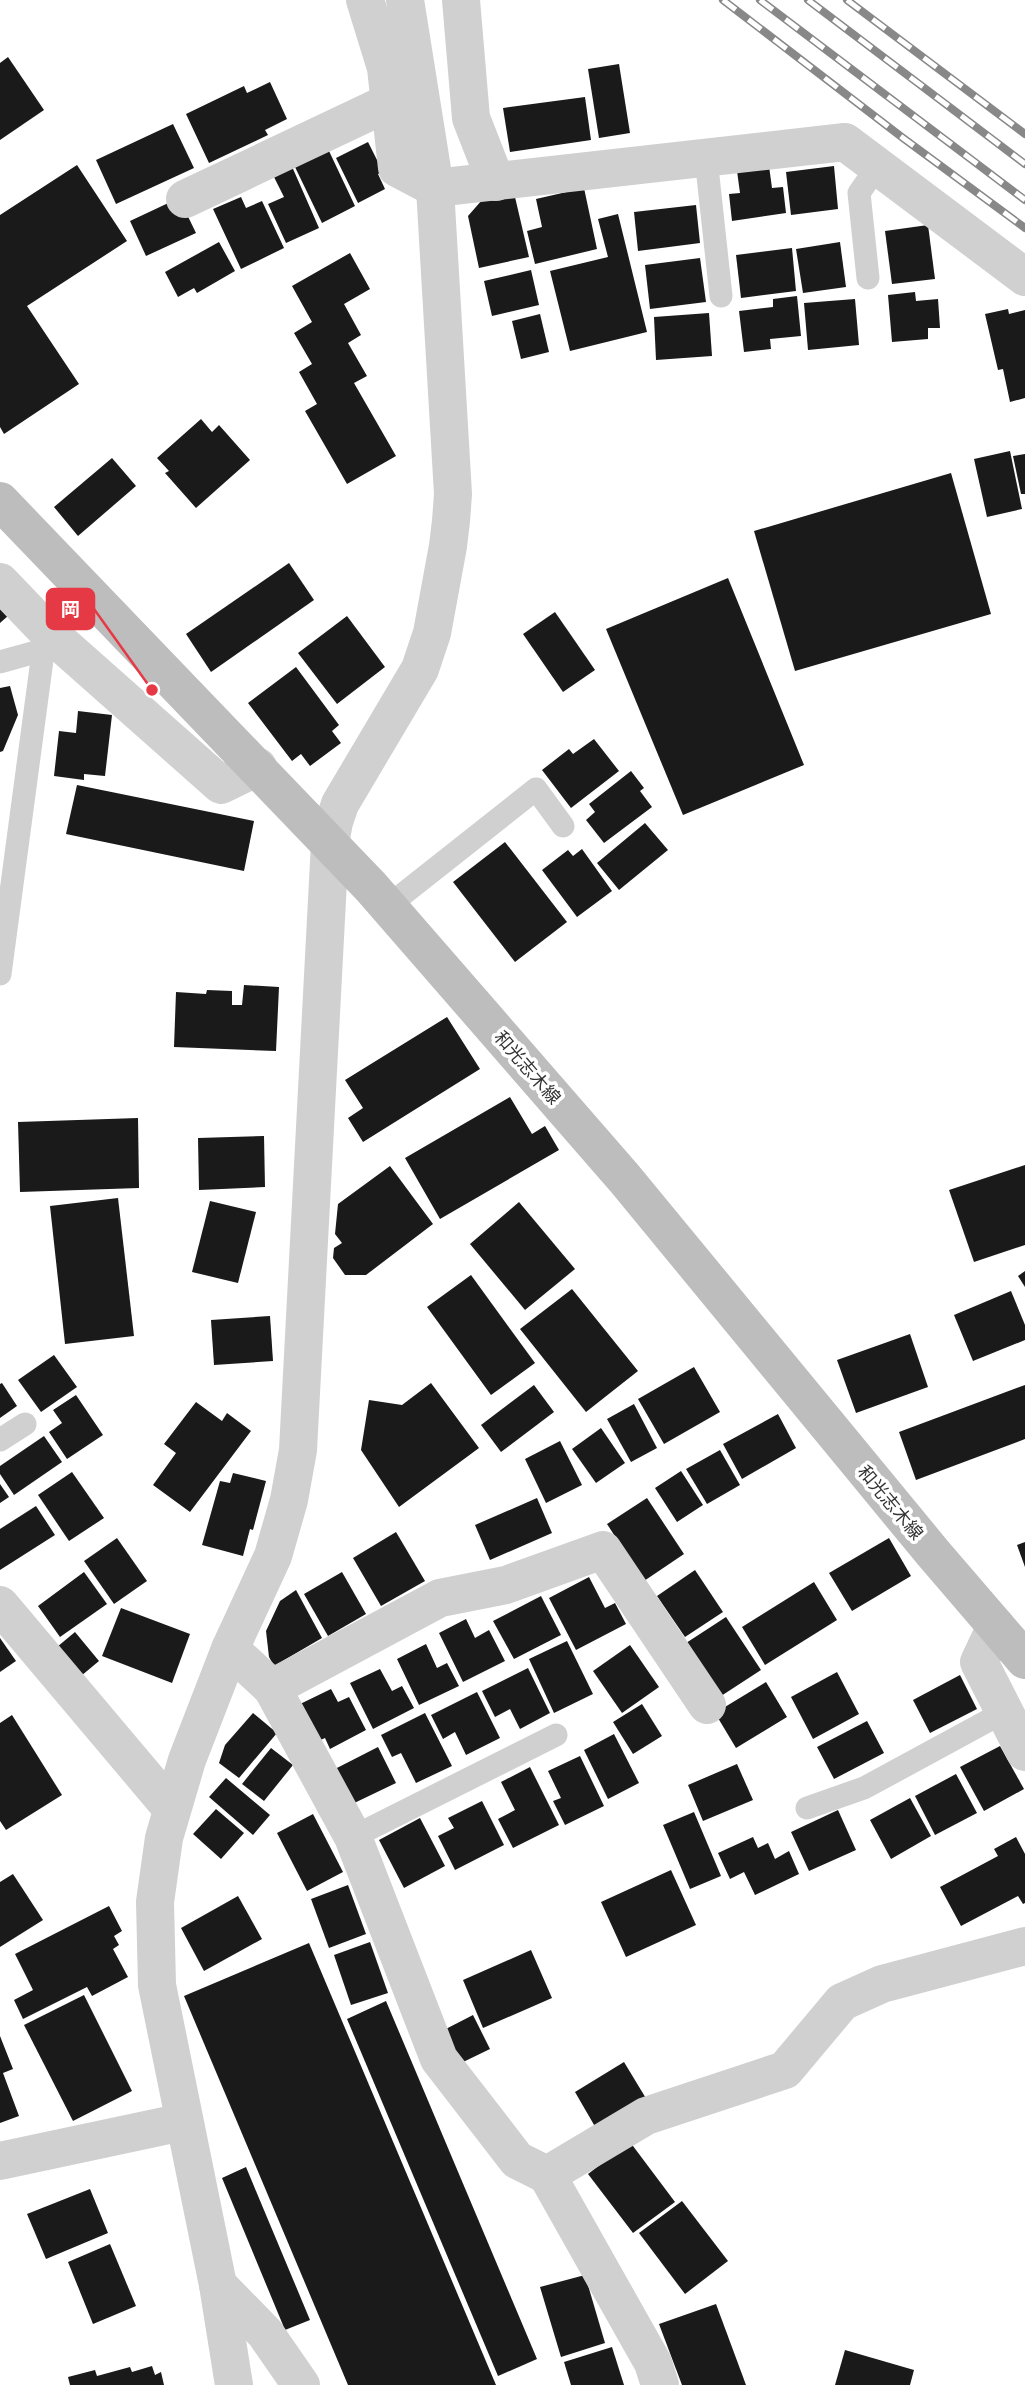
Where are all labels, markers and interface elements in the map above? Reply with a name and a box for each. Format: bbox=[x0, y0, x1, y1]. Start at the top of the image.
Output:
callout: 岡 bbox=[47, 589, 94, 629]
text: 岡 bbox=[60, 597, 80, 620]
street label: 和光志木線 bbox=[490, 1026, 566, 1108]
street label: 和光志木線 bbox=[854, 1460, 928, 1544]

